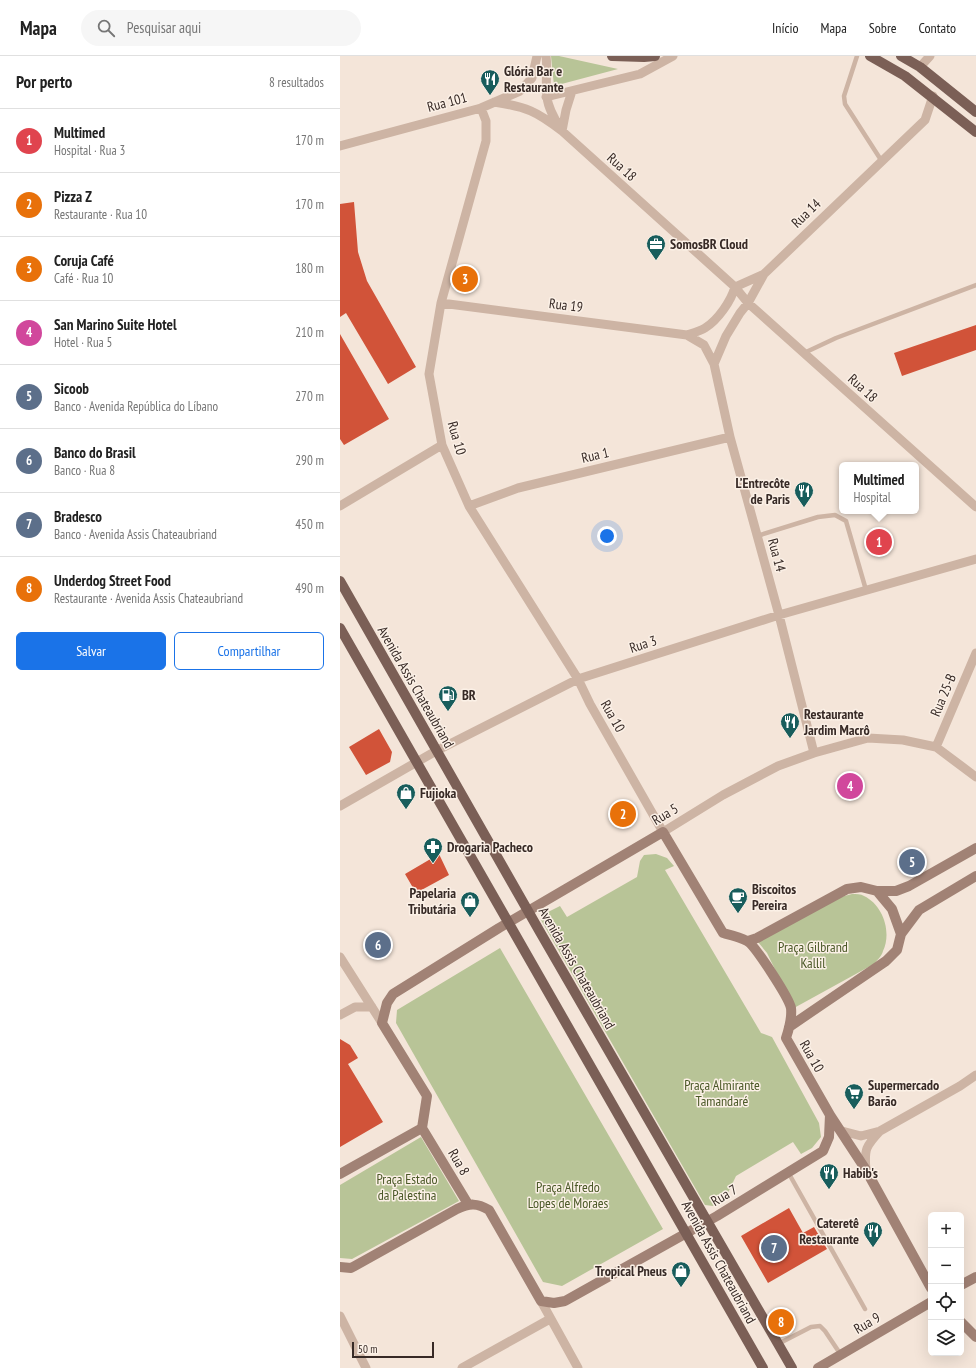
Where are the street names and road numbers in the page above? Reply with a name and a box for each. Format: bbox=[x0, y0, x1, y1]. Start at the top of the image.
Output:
street label: Rua 101 bbox=[425, 88, 469, 116]
street label: Rua 18 bbox=[603, 149, 641, 185]
street label: Rua 14 bbox=[788, 194, 825, 231]
street label: Rua 19 bbox=[548, 294, 584, 316]
street label: Rua 18 bbox=[844, 370, 882, 406]
street label: Rua 10 bbox=[444, 419, 470, 457]
street label: Rua 1 bbox=[579, 443, 611, 467]
street label: Rua 14 bbox=[764, 536, 790, 574]
street label: Avenida Assis Chateaubriand bbox=[374, 623, 458, 751]
street label: Rua 3 bbox=[627, 631, 659, 657]
street label: Rua 25-B bbox=[926, 671, 960, 719]
street label: Rua 10 bbox=[597, 697, 629, 735]
street label: Rua 5 bbox=[649, 799, 681, 829]
street label: Avenida Assis Chateaubriand bbox=[535, 904, 619, 1032]
street label: Rua 10 bbox=[796, 1037, 828, 1075]
street label: Rua 8 bbox=[444, 1146, 474, 1178]
street label: Rua 7 bbox=[708, 1180, 740, 1210]
street label: Avenida Assis Chateaubriand bbox=[678, 1197, 760, 1327]
street label: Rua 9 bbox=[851, 1308, 883, 1338]

